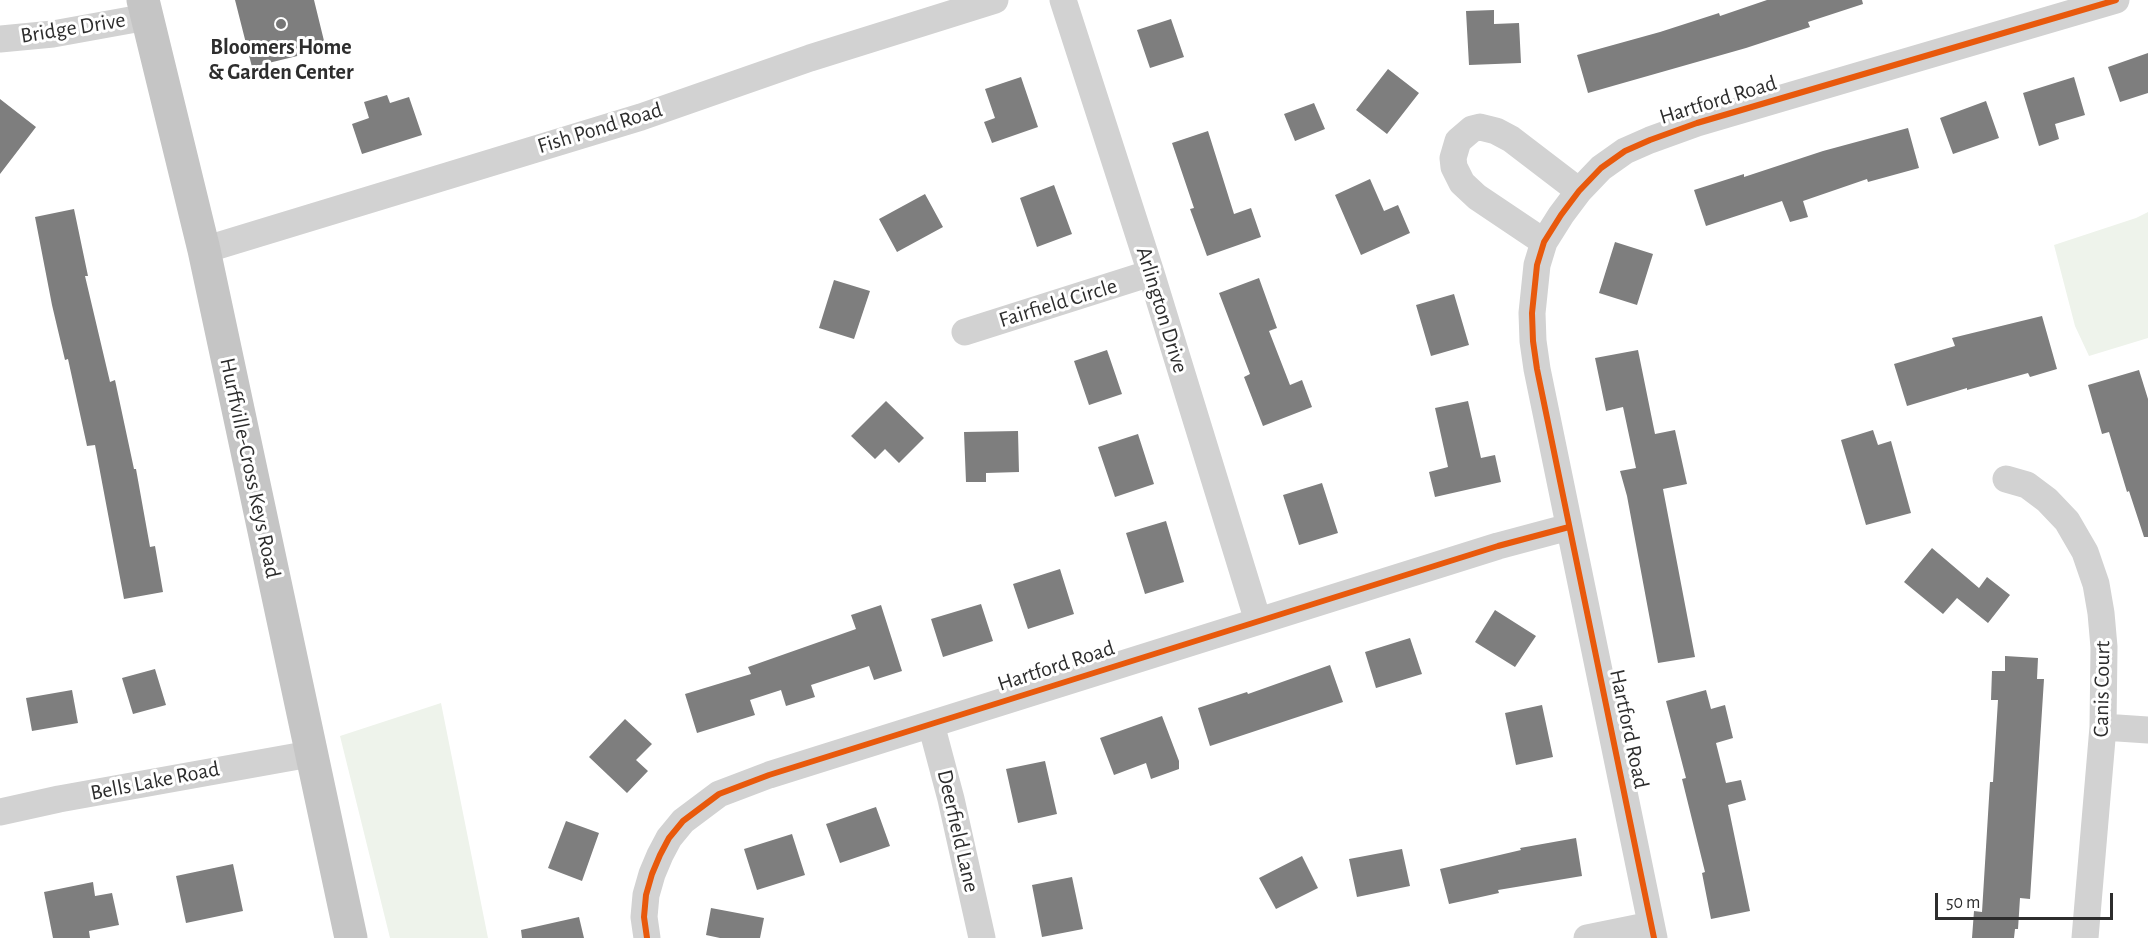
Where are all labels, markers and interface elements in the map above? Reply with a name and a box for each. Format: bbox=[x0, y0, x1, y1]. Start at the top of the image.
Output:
street label: Bridge Drive bbox=[19, 7, 127, 49]
marker: Bloomers Home & Garden Center bbox=[274, 17, 288, 31]
place label: Bloomers Home & Garden Center bbox=[208, 34, 354, 86]
street label: Hartford Road bbox=[1656, 70, 1780, 130]
street label: Fish Pond Road bbox=[534, 96, 666, 160]
street label: Arlington Drive bbox=[1130, 244, 1194, 376]
street label: Fairfield Circle bbox=[996, 273, 1120, 333]
street label: Hurffville-Cross Keys Road bbox=[214, 356, 286, 580]
street label: Hartford Road bbox=[994, 635, 1118, 697]
street label: Canis Court bbox=[2088, 640, 2116, 738]
street label: Hartford Road bbox=[1603, 667, 1655, 791]
street label: Bells Lake Road bbox=[88, 756, 222, 806]
street label: Deerfield Lane bbox=[931, 767, 985, 895]
scale bar bbox=[1938, 881, 2116, 919]
text: 50 m bbox=[1946, 894, 1980, 912]

